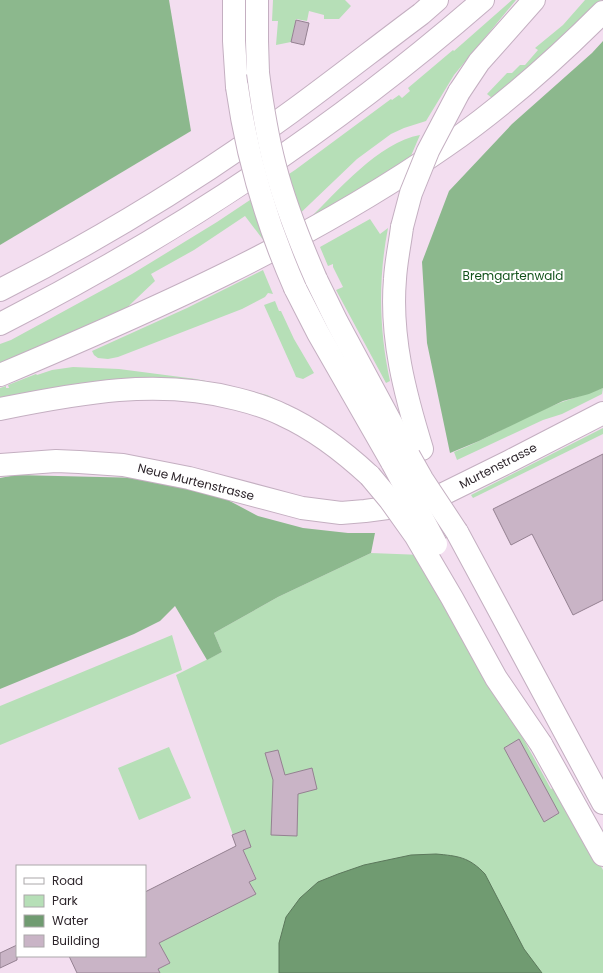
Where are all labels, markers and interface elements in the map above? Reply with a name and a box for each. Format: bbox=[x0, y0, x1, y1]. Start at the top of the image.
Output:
park label: Bremgartenwald bbox=[463, 267, 563, 284]
street label: Murtenstrasse bbox=[456, 439, 540, 492]
street label: Neue Murtenstrasse bbox=[136, 459, 256, 504]
legend bbox=[16, 865, 146, 957]
text: Road bbox=[52, 872, 83, 889]
text: Park bbox=[52, 892, 79, 909]
text: Water bbox=[52, 912, 89, 929]
text: Building bbox=[52, 932, 100, 949]

